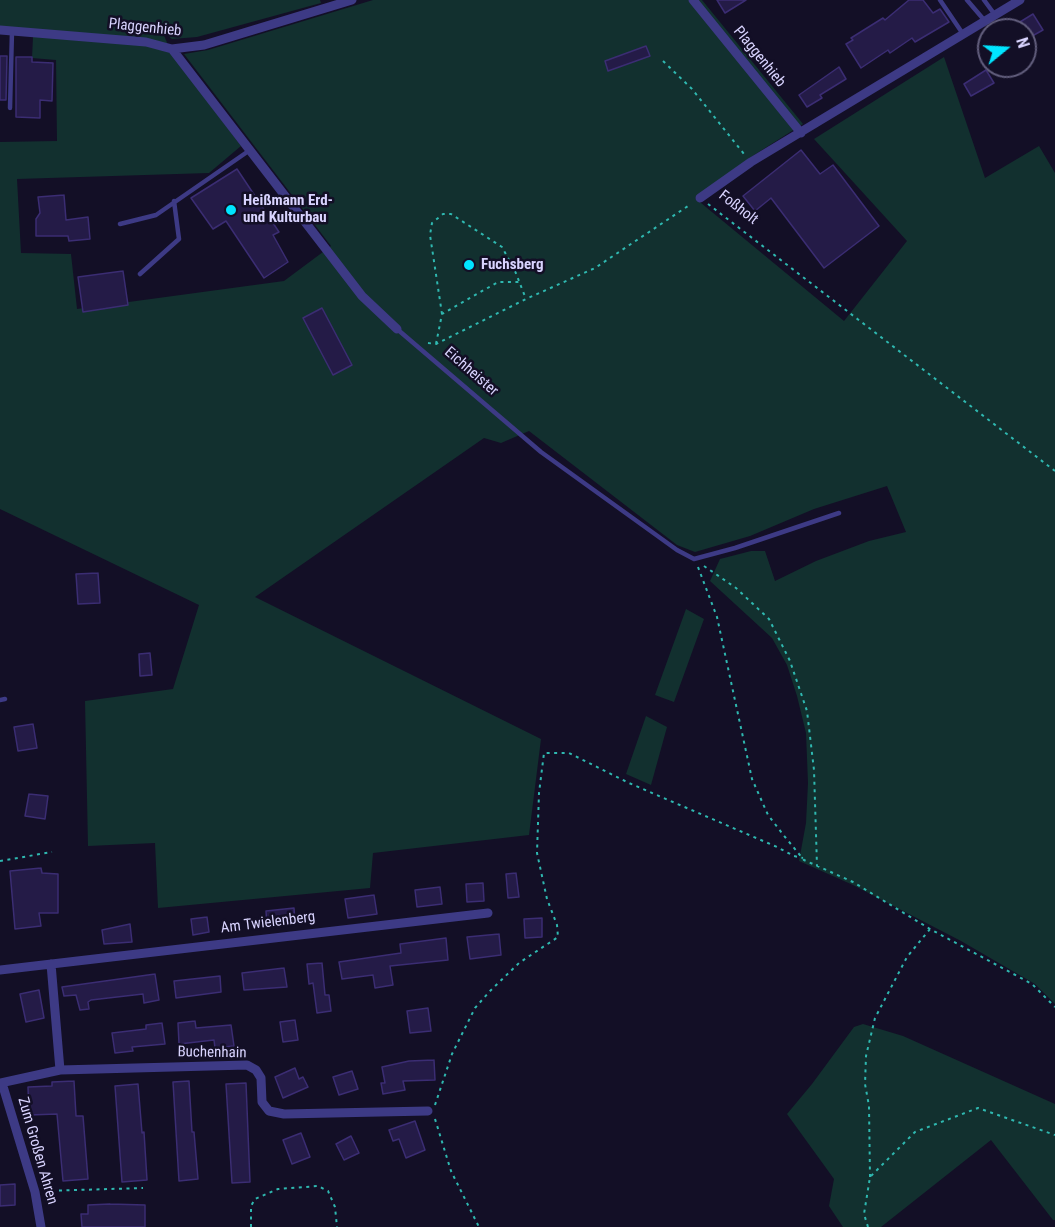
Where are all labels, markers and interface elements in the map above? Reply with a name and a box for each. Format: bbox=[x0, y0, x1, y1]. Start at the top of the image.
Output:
street label: Plaggenhieb bbox=[108, 15, 182, 41]
north arrow bbox=[977, 18, 1037, 78]
street label: Plaggenhieb bbox=[729, 23, 789, 91]
text: N bbox=[1012, 35, 1033, 50]
street label: Foßholt bbox=[715, 187, 761, 229]
place label: Heißmann Erd- und Kulturbau bbox=[243, 192, 333, 227]
marker: Heißmann Erd- und Kulturbau bbox=[224, 203, 238, 217]
place label: Fuchsberg bbox=[481, 256, 543, 274]
marker: Fuchsberg bbox=[462, 258, 476, 272]
street label: Eichheister bbox=[440, 344, 502, 400]
street label: Am Twielenberg bbox=[220, 908, 316, 938]
street label: Buchenhain bbox=[177, 1043, 247, 1063]
street label: Zum Großen Ahren bbox=[13, 1095, 61, 1207]

